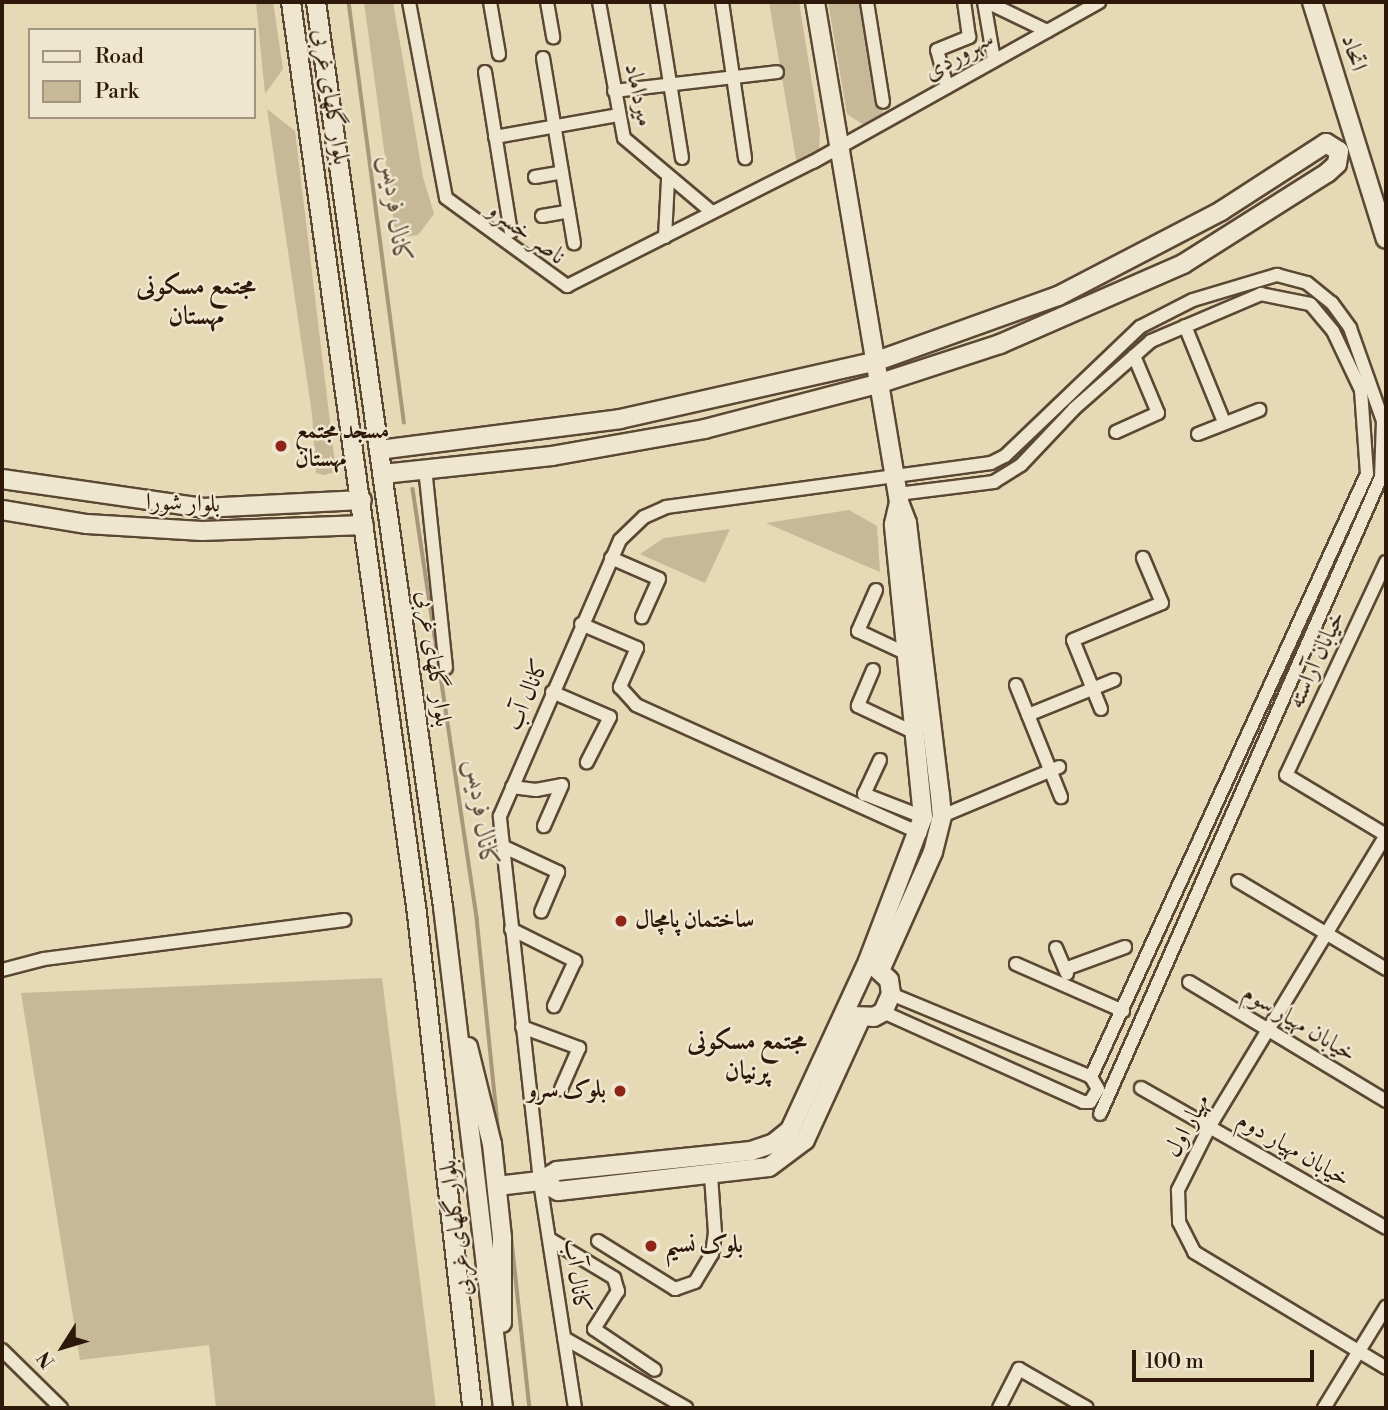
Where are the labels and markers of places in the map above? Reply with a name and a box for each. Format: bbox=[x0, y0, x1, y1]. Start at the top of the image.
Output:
place label: مسجد مجتمع مهستان bbox=[295, 418, 389, 474]
marker: مسجد مجتمع مهستان bbox=[273, 438, 289, 454]
place label: ساختمان پامچال bbox=[635, 907, 754, 935]
marker: ساختمان پامچال bbox=[613, 913, 629, 929]
place label: بلوک سرو bbox=[527, 1077, 606, 1105]
marker: بلوک سرو bbox=[612, 1083, 628, 1099]
place label: بلوک نسیم bbox=[665, 1232, 743, 1260]
marker: بلوک نسیم bbox=[643, 1238, 659, 1254]

